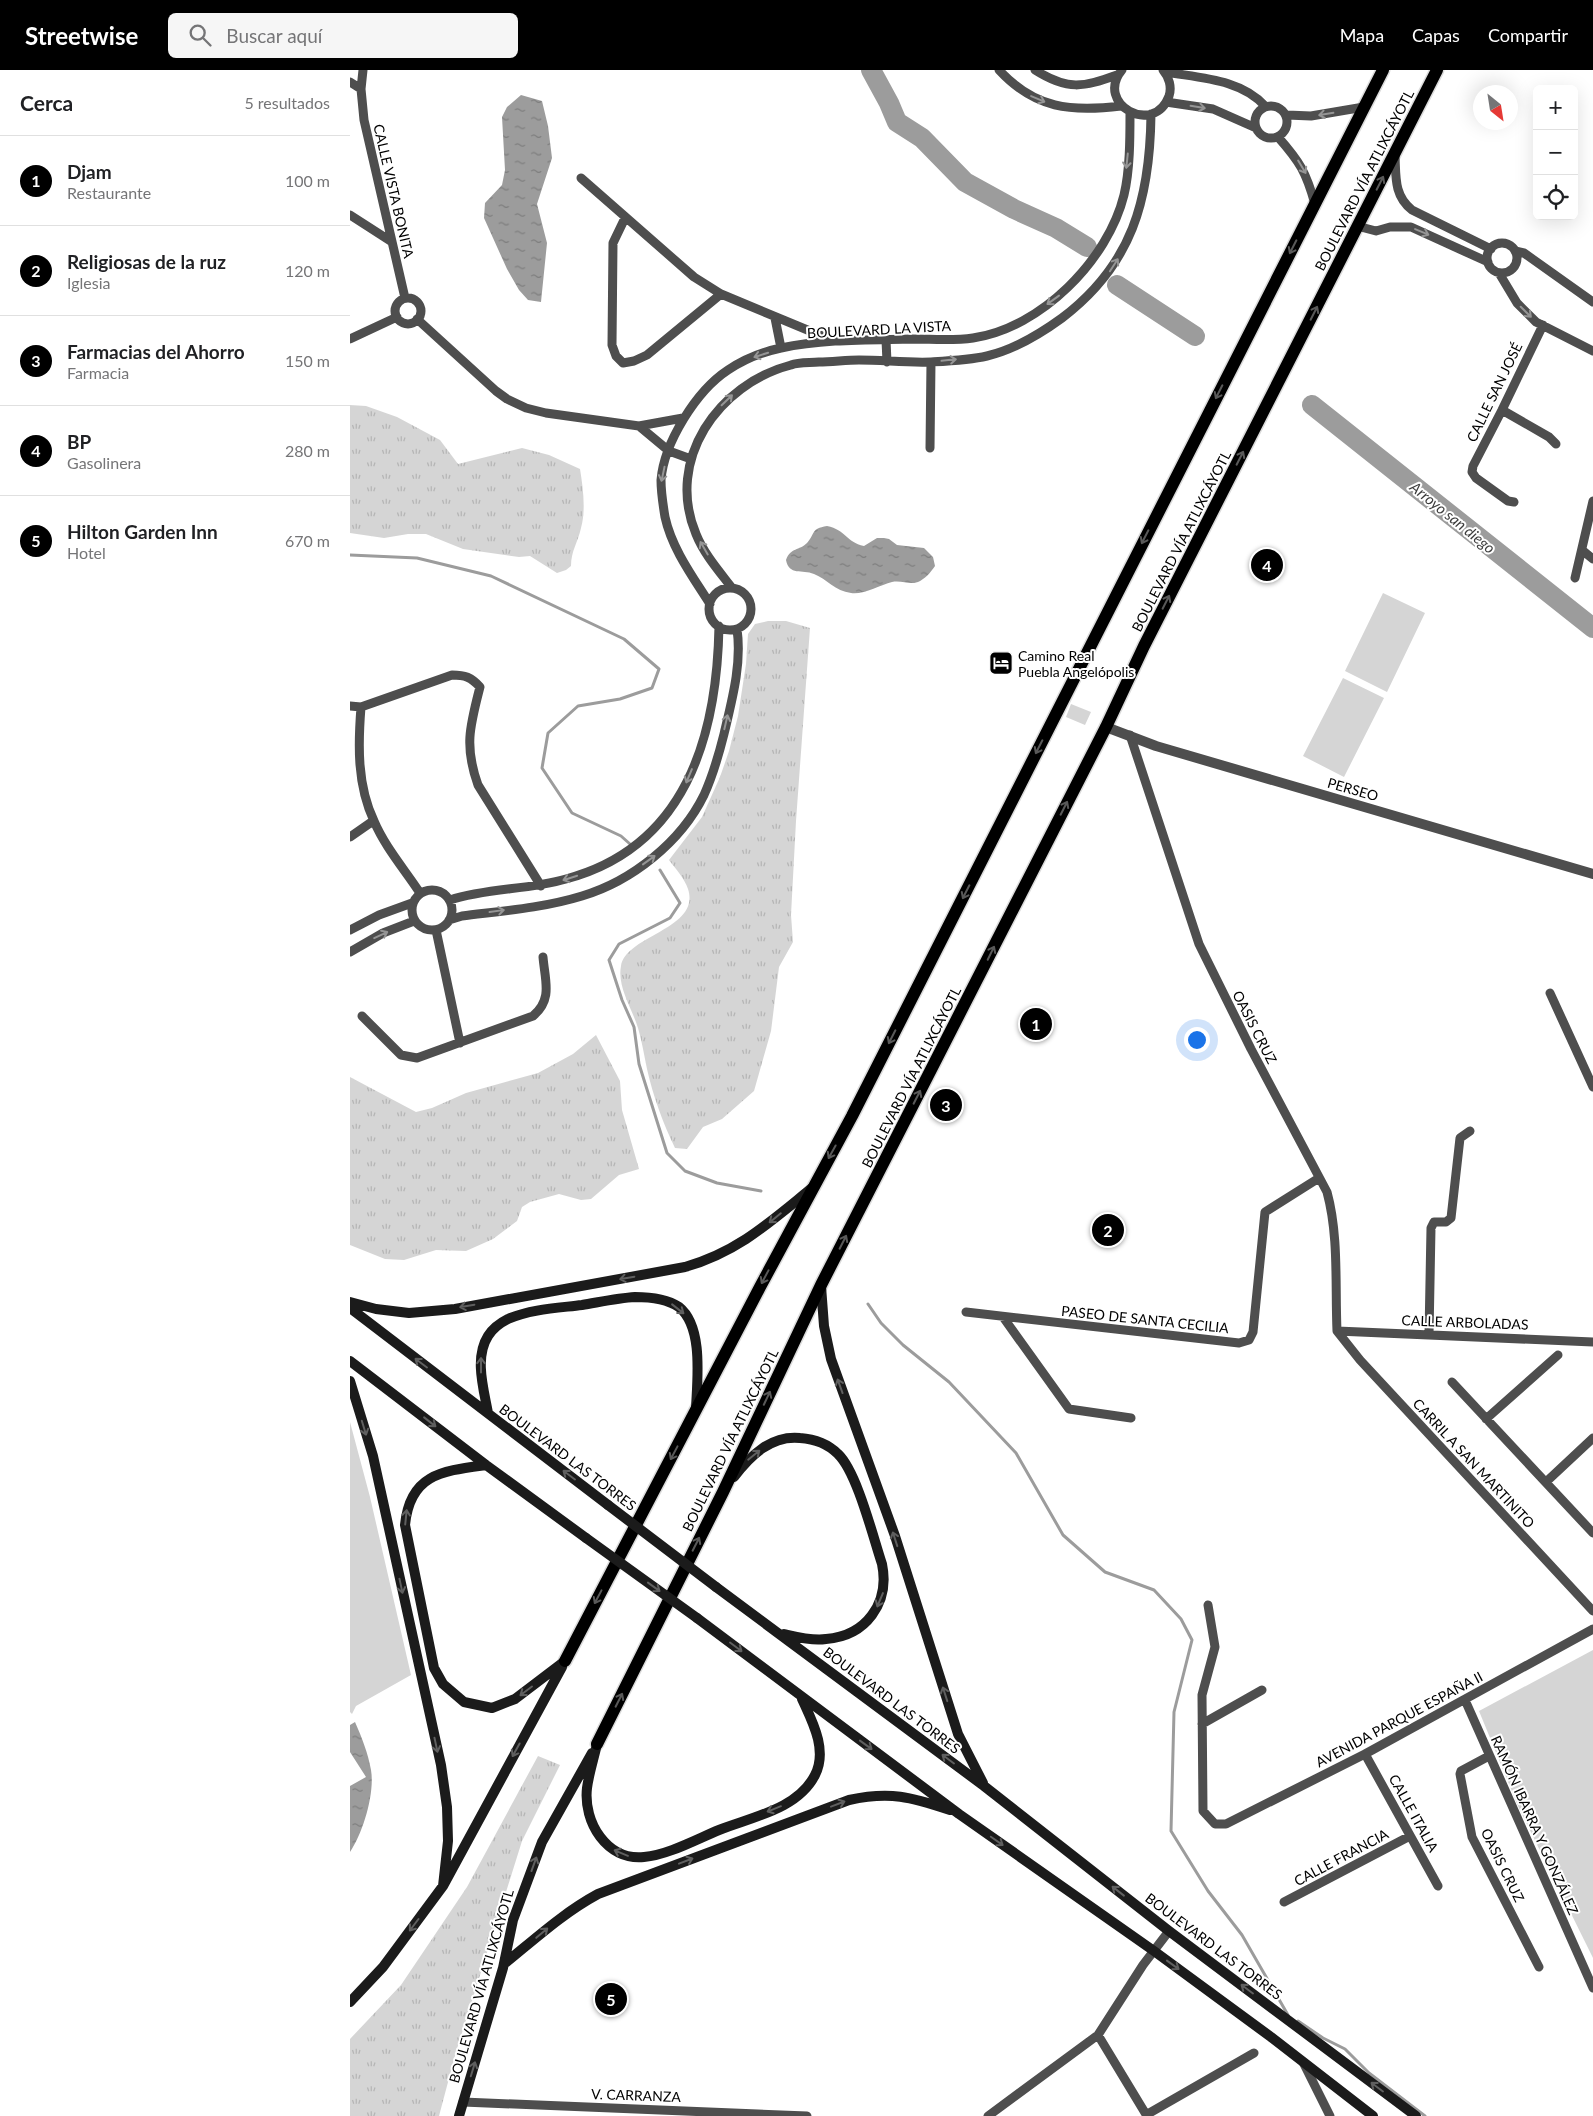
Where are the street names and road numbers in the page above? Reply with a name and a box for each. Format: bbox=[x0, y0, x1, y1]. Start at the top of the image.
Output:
street label: BOULEVARD VÍA ATLIXCÁYOTL bbox=[1311, 87, 1417, 273]
street label: CALLE VISTA BONITA bbox=[370, 122, 418, 260]
street label: BOULEVARD LA VISTA bbox=[807, 317, 952, 341]
street label: CALLE SAN JOSÉ bbox=[1463, 340, 1525, 444]
street label: BOULEVARD VÍA ATLIXCÁYOTL bbox=[1128, 448, 1234, 634]
street label: PERSEO bbox=[1326, 774, 1380, 804]
street label: BOULEVARD VÍA ATLIXCÁYOTL bbox=[858, 984, 964, 1170]
street label: OASIS CRUZ bbox=[1229, 988, 1281, 1066]
street label: PASEO DE SANTA CECILIA bbox=[1060, 1302, 1230, 1336]
street label: CALLE ARBOLADAS bbox=[1401, 1311, 1529, 1333]
street label: BOULEVARD VÍA ATLIXCÁYOTL bbox=[678, 1346, 782, 1534]
street label: CARRIL A SAN MARTINITO bbox=[1410, 1395, 1538, 1531]
street label: BOULEVARD LAS TORRES bbox=[496, 1400, 640, 1514]
street label: BOULEVARD LAS TORRES bbox=[820, 1643, 964, 1757]
street label: AVENIDA PARQUE ESPAÑA II bbox=[1313, 1668, 1485, 1770]
street label: RAMÓN IBARRA Y GONZÁLEZ bbox=[1488, 1733, 1582, 1917]
street label: CALLE ITALIA bbox=[1386, 1771, 1443, 1855]
street label: CALLE FRANCIA bbox=[1291, 1825, 1392, 1889]
street label: OASIS CRUZ bbox=[1478, 1825, 1528, 1905]
street label: BOULEVARD VÍA ATLIXCÁYOTL bbox=[445, 1887, 517, 2085]
street label: BOULEVARD LAS TORRES bbox=[1142, 1889, 1286, 2003]
street label: V. CARRANZA bbox=[591, 2085, 682, 2105]

